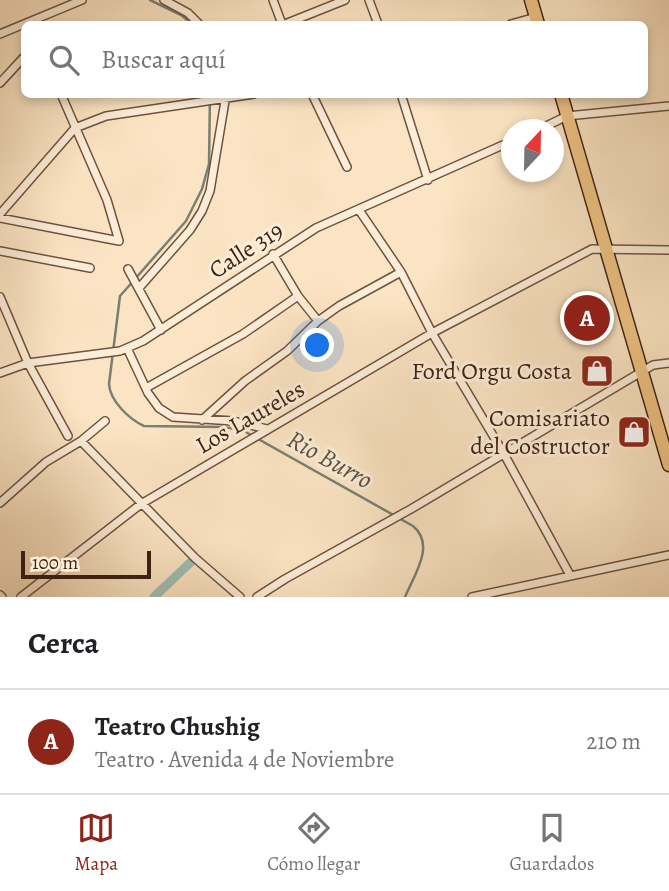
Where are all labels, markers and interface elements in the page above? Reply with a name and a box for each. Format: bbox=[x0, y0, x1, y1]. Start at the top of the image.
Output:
search box bbox=[21, 21, 648, 98]
icon: search bbox=[45, 41, 83, 79]
text: Buscar aquí bbox=[101, 42, 226, 77]
north arrow bbox=[501, 119, 564, 182]
street label: Calle 319 bbox=[203, 214, 289, 286]
pin: A bbox=[564, 292, 610, 344]
your location bbox=[300, 328, 334, 362]
shop icon: Ford Orgu Costa bbox=[578, 352, 616, 390]
place label: Ford Orgu Costa bbox=[411, 355, 573, 387]
street label: Los Laureles bbox=[190, 373, 310, 461]
place label: Comisariato del Costructor bbox=[470, 402, 610, 462]
shop icon: Comisariato del Costructor bbox=[615, 413, 653, 451]
water label: Rio Burro bbox=[281, 422, 379, 497]
scale bar bbox=[21, 548, 150, 580]
text: 100 m bbox=[32, 550, 78, 576]
text: Cerca bbox=[28, 623, 99, 663]
text: Teatro Chushig bbox=[95, 709, 260, 744]
text: A bbox=[44, 726, 58, 757]
text: 210 m bbox=[586, 726, 641, 757]
text: Teatro · Avenida 4 de Noviembre bbox=[95, 744, 394, 775]
tab: Mapa bbox=[75, 809, 118, 877]
tab: Cómo llegar bbox=[267, 809, 360, 877]
tab: Guardados bbox=[510, 809, 594, 877]

